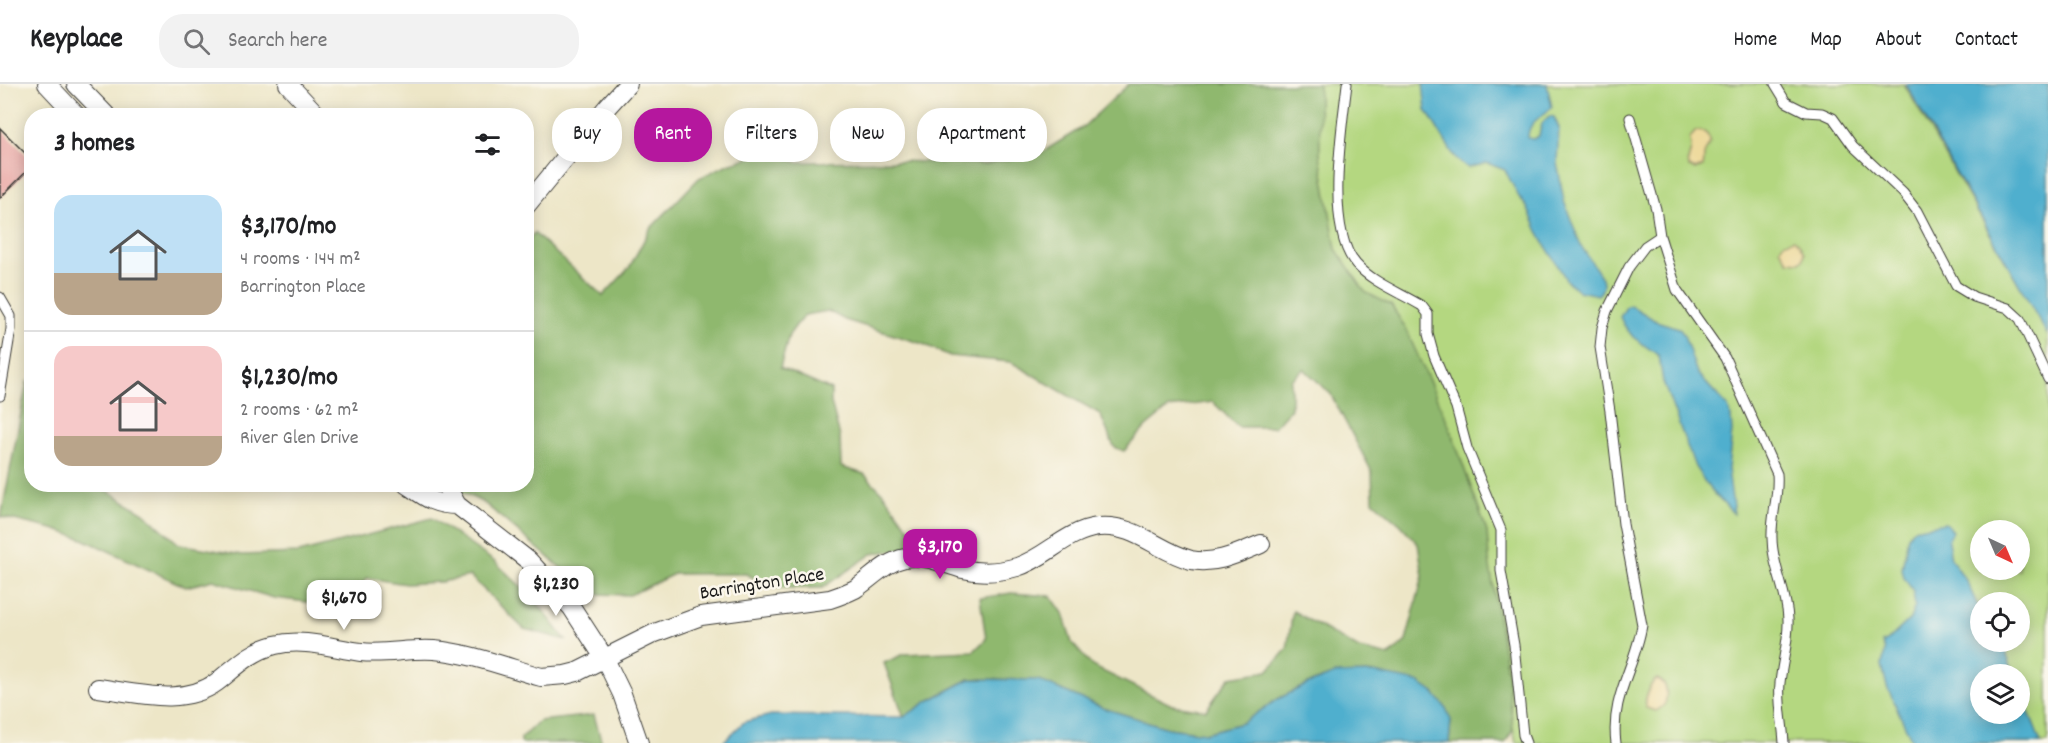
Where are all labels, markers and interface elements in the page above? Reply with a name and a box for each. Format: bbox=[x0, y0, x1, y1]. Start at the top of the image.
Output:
search box bbox=[159, 14, 579, 68]
text: Keyplace bbox=[30, 21, 123, 61]
icon: search bbox=[180, 25, 213, 58]
text: Search here bbox=[228, 26, 327, 57]
text: Home bbox=[1733, 26, 1777, 56]
text: Map bbox=[1810, 26, 1842, 56]
text: About bbox=[1875, 26, 1922, 56]
text: Contact bbox=[1955, 26, 2018, 56]
chip: Buy bbox=[552, 108, 622, 162]
chip: Rent bbox=[634, 108, 712, 162]
chip: Filters bbox=[724, 108, 818, 162]
chip: New bbox=[830, 108, 905, 162]
chip: Apartment bbox=[917, 108, 1047, 162]
text: 3 homes bbox=[54, 126, 135, 163]
icon: filters bbox=[471, 128, 504, 161]
text: $3,170/mo bbox=[240, 209, 336, 246]
icon: home bbox=[102, 219, 174, 291]
text: 4 rooms · 144 m² bbox=[240, 246, 361, 274]
text: Barrington Place bbox=[240, 274, 366, 302]
text: $1,230/mo bbox=[240, 360, 338, 397]
icon: home bbox=[102, 370, 174, 442]
text: 2 rooms · 62 m² bbox=[240, 397, 359, 425]
text: River Glen Drive bbox=[240, 425, 359, 453]
north arrow bbox=[1970, 520, 2030, 580]
map controls bbox=[1970, 520, 2030, 724]
pin: $3,170 bbox=[891, 529, 989, 580]
text: $3,170 bbox=[917, 534, 963, 562]
street label: Barrington Place bbox=[698, 561, 826, 609]
pin: $1,230 bbox=[507, 566, 605, 617]
text: $1,230 bbox=[533, 571, 579, 599]
pin: $1,670 bbox=[295, 580, 393, 631]
text: $1,670 bbox=[321, 585, 367, 613]
button: locate bbox=[1970, 592, 2030, 652]
button: layers bbox=[1970, 664, 2030, 724]

